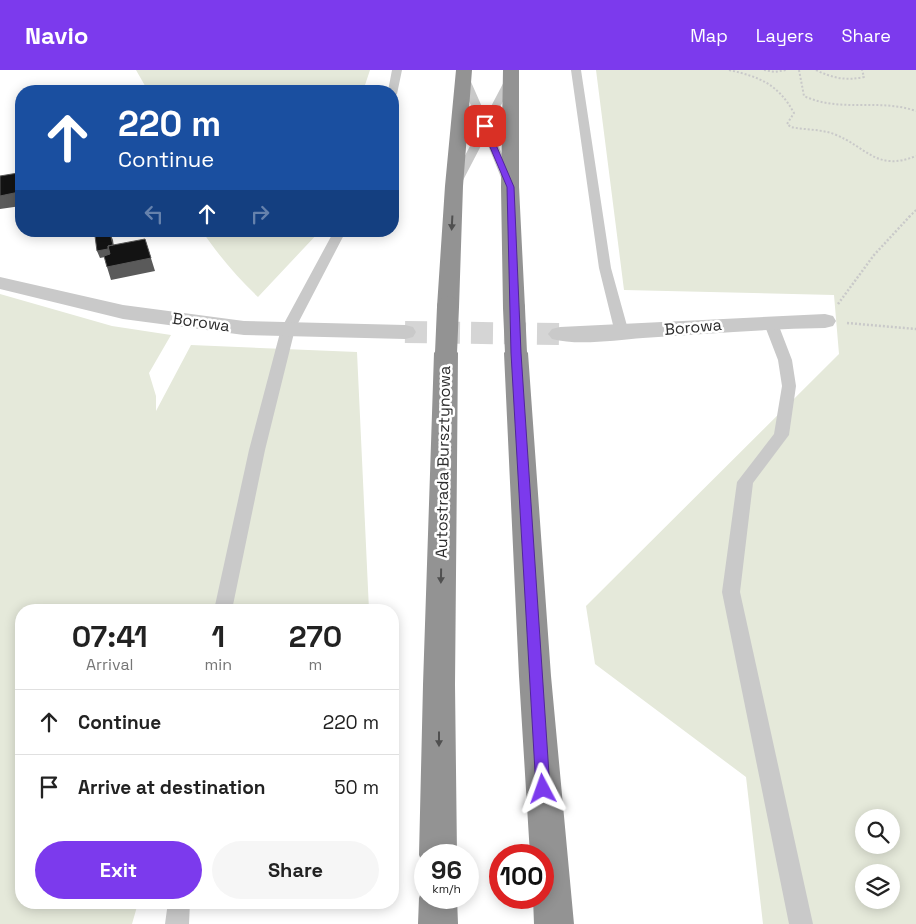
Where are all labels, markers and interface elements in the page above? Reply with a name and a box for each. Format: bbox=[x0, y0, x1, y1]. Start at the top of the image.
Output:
text: Navio bbox=[25, 20, 89, 51]
text: Map bbox=[690, 24, 728, 47]
text: Layers bbox=[756, 24, 813, 47]
text: Share bbox=[841, 24, 891, 47]
text: 220 m bbox=[118, 102, 221, 146]
icon: ahead bbox=[35, 105, 100, 170]
pin bbox=[464, 105, 506, 147]
icon: arrive bbox=[471, 112, 499, 140]
text: Continue bbox=[118, 145, 214, 173]
icon: left bbox=[140, 200, 168, 228]
icon: ahead bbox=[193, 200, 221, 228]
icon: right bbox=[246, 200, 274, 228]
one-way arrow bbox=[448, 216, 456, 232]
street label: Borowa bbox=[171, 308, 231, 336]
street label: Borowa bbox=[663, 314, 723, 340]
street label: Autostrada Bursztynowa bbox=[431, 366, 455, 558]
one-way arrow bbox=[436, 569, 444, 585]
text: 07:41 bbox=[72, 617, 148, 656]
text: 1 bbox=[211, 617, 225, 656]
text: 270 bbox=[289, 617, 342, 656]
text: Arrival bbox=[86, 654, 134, 675]
text: min bbox=[204, 654, 232, 675]
text: m bbox=[309, 654, 322, 675]
icon: ahead bbox=[35, 708, 63, 736]
text: Continue bbox=[78, 710, 161, 735]
text: 220 m bbox=[323, 710, 379, 735]
one-way arrow bbox=[435, 731, 443, 747]
position arrow bbox=[516, 762, 568, 814]
icon: arrive bbox=[35, 773, 63, 801]
text: Arrive at destination bbox=[78, 775, 266, 800]
text: 50 m bbox=[334, 775, 379, 800]
map controls bbox=[855, 809, 900, 909]
button: search bbox=[855, 809, 900, 854]
button: Exit bbox=[35, 841, 202, 899]
button: Share bbox=[212, 841, 379, 899]
speed limit sign: 100 bbox=[489, 844, 554, 909]
text: 96 bbox=[431, 854, 462, 886]
button: layers bbox=[855, 864, 900, 909]
text: km/h bbox=[432, 881, 461, 897]

